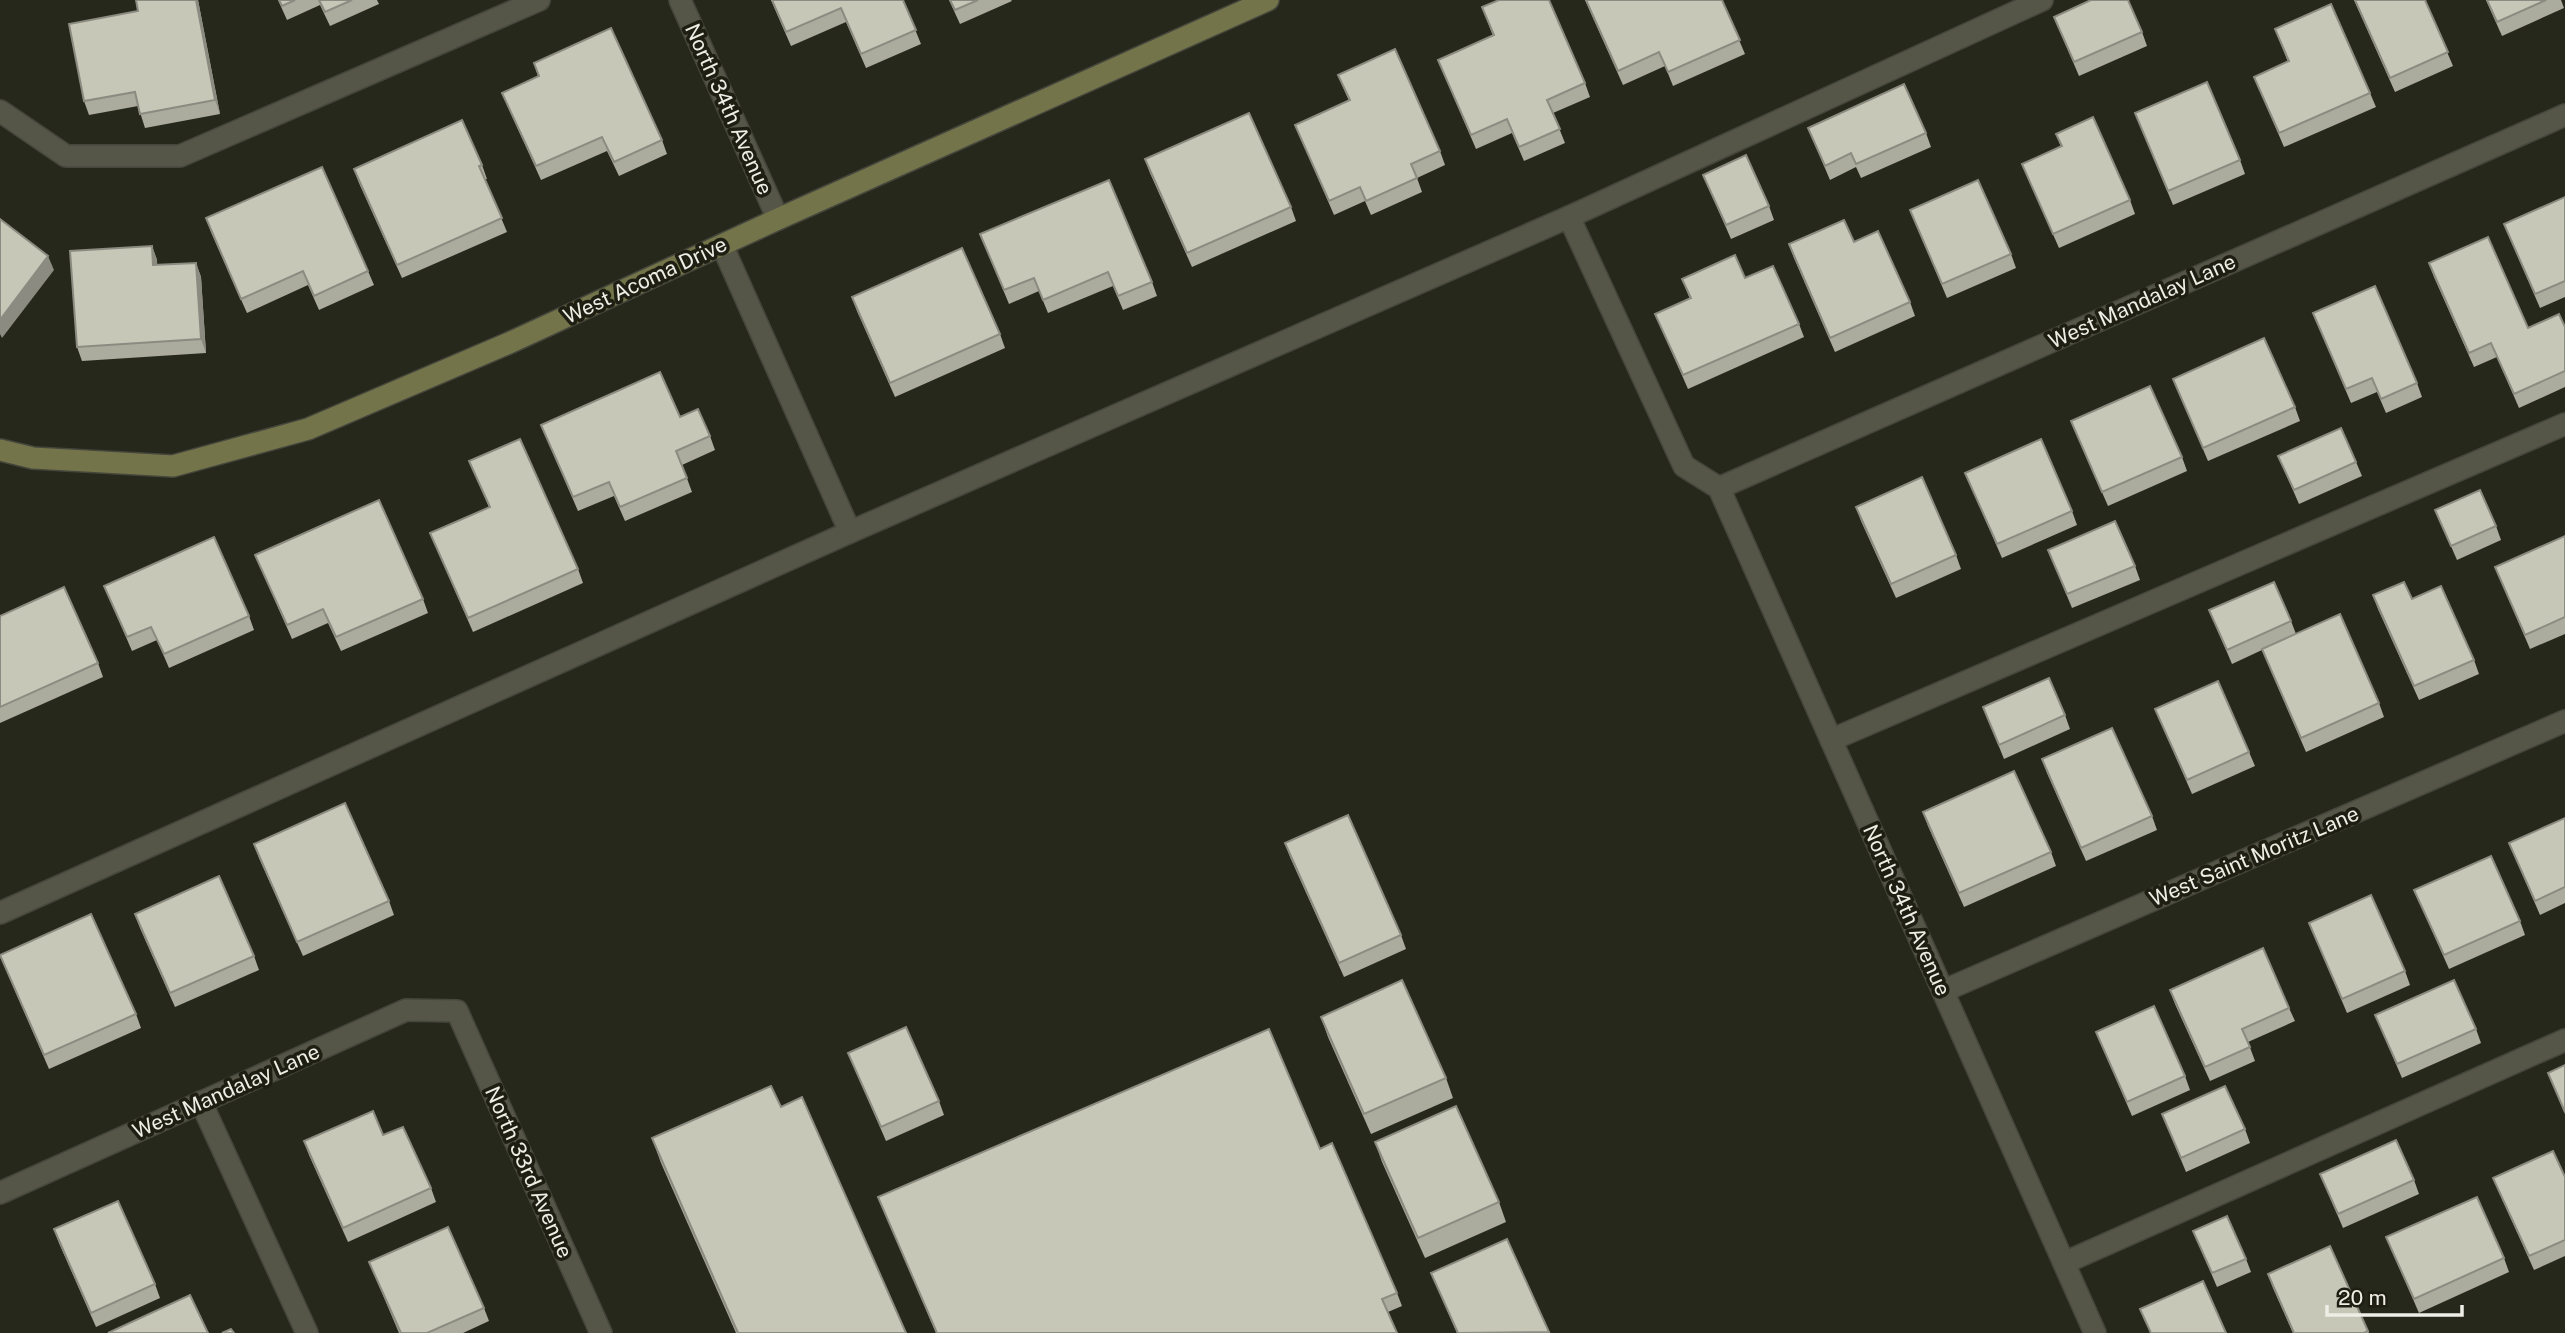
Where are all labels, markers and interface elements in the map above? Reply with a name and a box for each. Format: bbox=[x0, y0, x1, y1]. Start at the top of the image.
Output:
street label: North 34th Avenue bbox=[680, 20, 778, 198]
street label: West Acoma Drive bbox=[559, 231, 731, 329]
street label: West Mandalay Lane bbox=[2045, 248, 2239, 354]
street label: West Saint Moritz Lane bbox=[2146, 801, 2362, 911]
street label: North 34th Avenue bbox=[1858, 821, 1956, 999]
street label: West Mandalay Lane bbox=[129, 1038, 323, 1144]
street label: North 33rd Avenue bbox=[480, 1082, 578, 1262]
scale bar bbox=[2327, 1274, 2462, 1318]
text: 20 m bbox=[2338, 1285, 2387, 1310]

